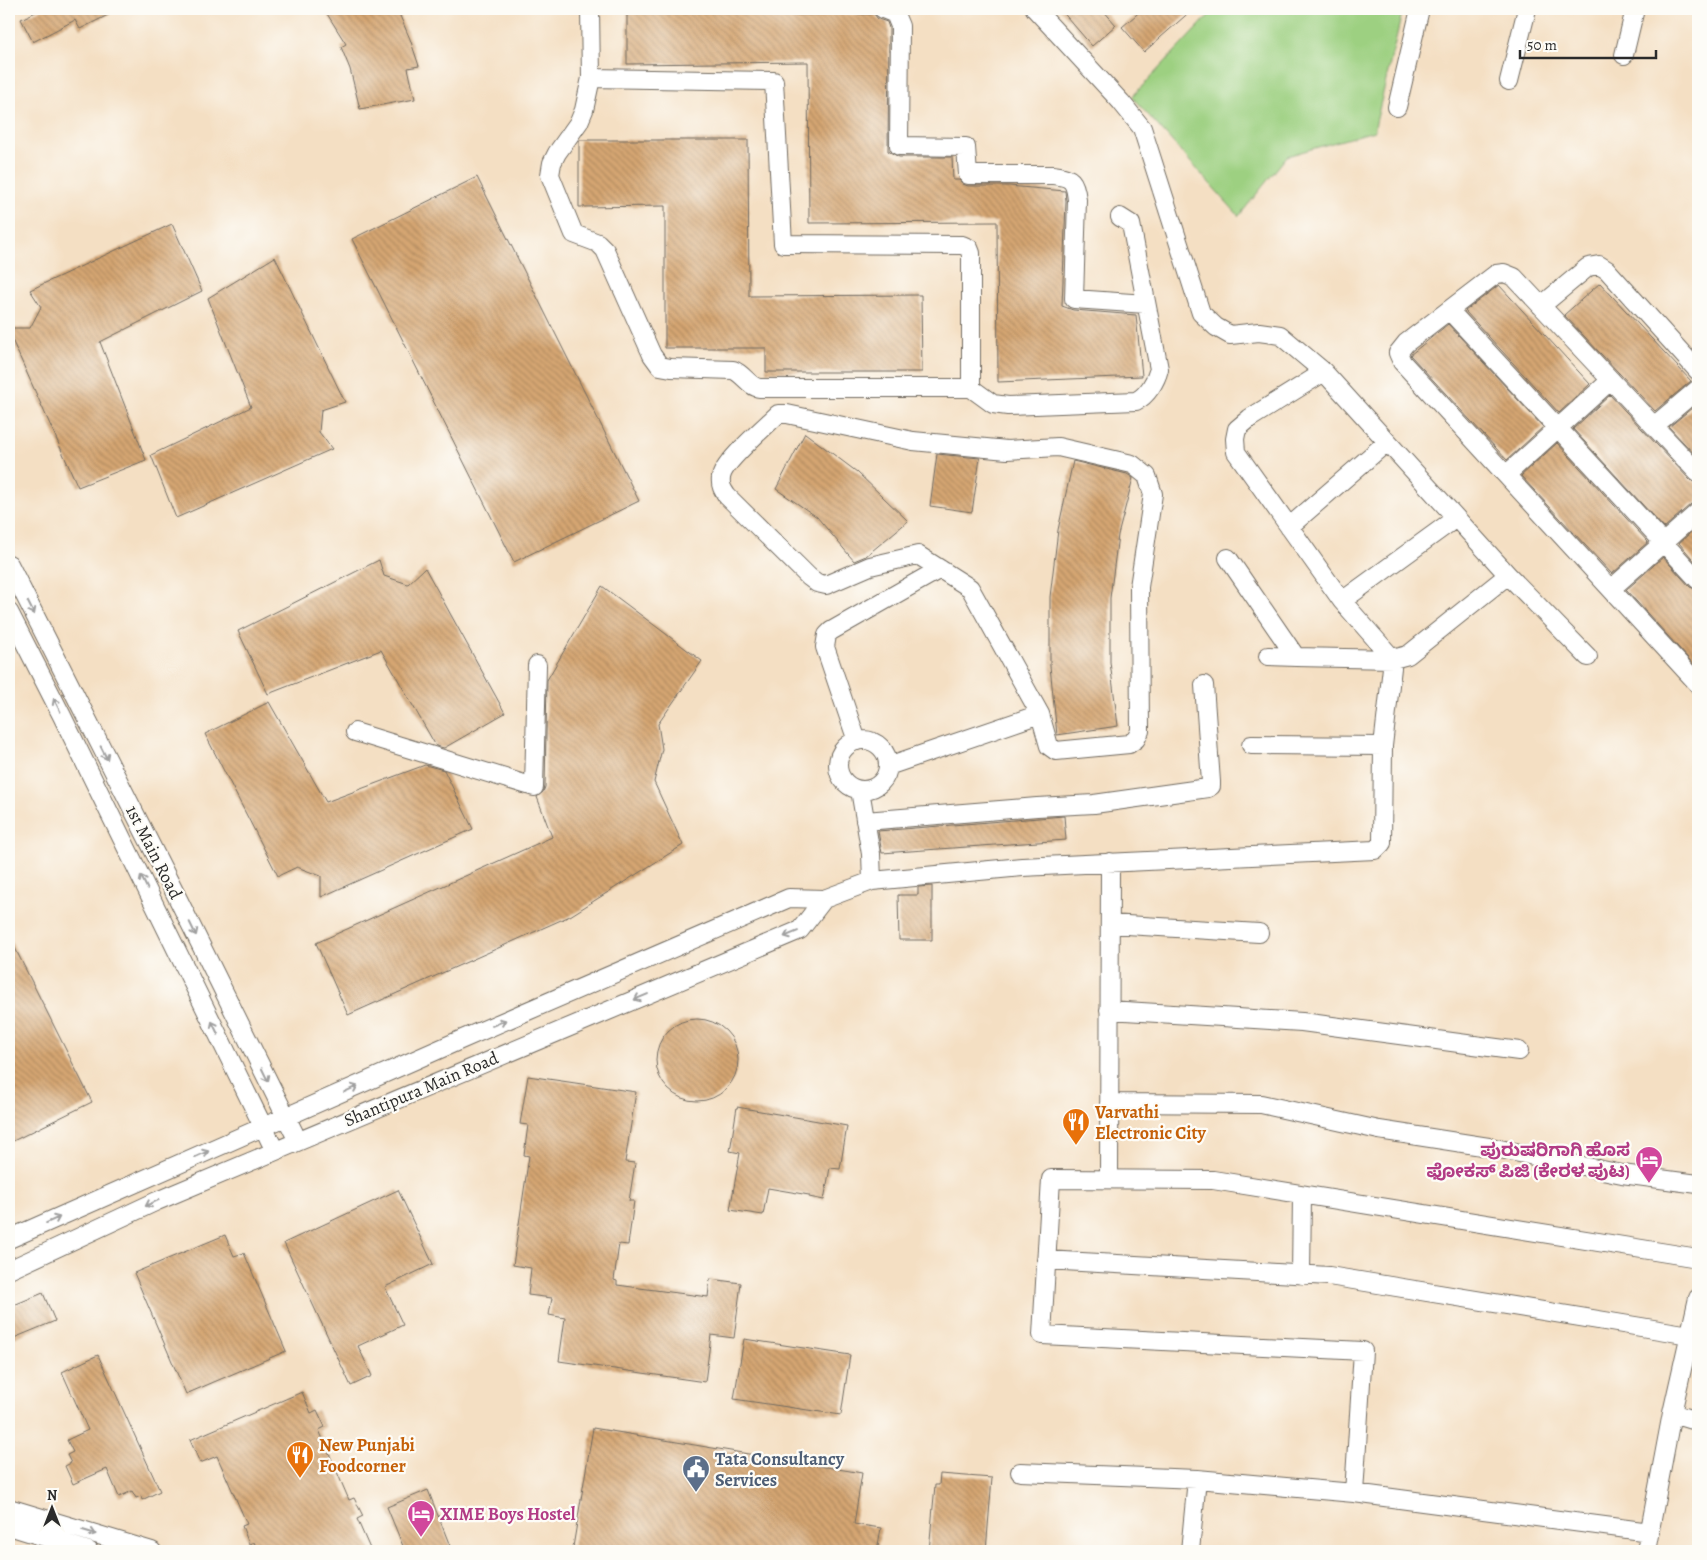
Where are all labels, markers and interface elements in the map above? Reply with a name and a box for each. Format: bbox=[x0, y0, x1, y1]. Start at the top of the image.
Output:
scale bar bbox=[1520, 28, 1656, 60]
text: 50 m bbox=[1527, 35, 1557, 55]
one-way arrow bbox=[26, 600, 36, 615]
one-way arrow bbox=[52, 698, 61, 713]
one-way arrow bbox=[100, 745, 109, 760]
street label: 1st Main Road bbox=[120, 801, 188, 903]
one-way arrow bbox=[139, 875, 148, 890]
one-way arrow bbox=[189, 921, 198, 936]
one-way arrow bbox=[784, 930, 799, 939]
one-way arrow bbox=[634, 992, 649, 1002]
one-way arrow bbox=[491, 1017, 506, 1027]
one-way arrow bbox=[210, 1021, 219, 1036]
street label: Shantipura Main Road bbox=[340, 1045, 502, 1132]
one-way arrow bbox=[260, 1067, 270, 1082]
one-way arrow bbox=[343, 1083, 358, 1093]
place label: Varvathi Electronic City bbox=[1094, 1100, 1206, 1145]
restaurant icon: Varvathi Electronic City bbox=[1061, 1107, 1091, 1146]
place label: ಪುರುಷರಿಗಾಗಿ ಹೊಸ ಫೋಕಸ್ ಪಿಜಿ (ಕೇರಳ ಪುಟ) bbox=[1426, 1138, 1630, 1183]
hotel icon: ಪುರುಷರಿಗಾಗಿ ಹೊಸ ಫೋಕಸ್ ಪಿಜಿ (ಕೇರಳ ಪುಟ) bbox=[1634, 1145, 1664, 1184]
one-way arrow bbox=[194, 1149, 209, 1159]
one-way arrow bbox=[145, 1199, 160, 1208]
one-way arrow bbox=[45, 1214, 60, 1224]
place label: New Punjabi Foodcorner bbox=[319, 1433, 415, 1478]
restaurant icon: New Punjabi Foodcorner bbox=[285, 1440, 315, 1479]
place label: Tata Consultancy Services bbox=[715, 1447, 845, 1492]
public building icon: Tata Consultancy Services bbox=[681, 1454, 711, 1493]
north arrow bbox=[28, 1482, 78, 1532]
text: N bbox=[47, 1486, 57, 1505]
hotel icon: XIME Boys Hostel bbox=[406, 1499, 436, 1538]
place label: XIME Boys Hostel bbox=[440, 1502, 576, 1526]
one-way arrow bbox=[81, 1528, 97, 1538]

